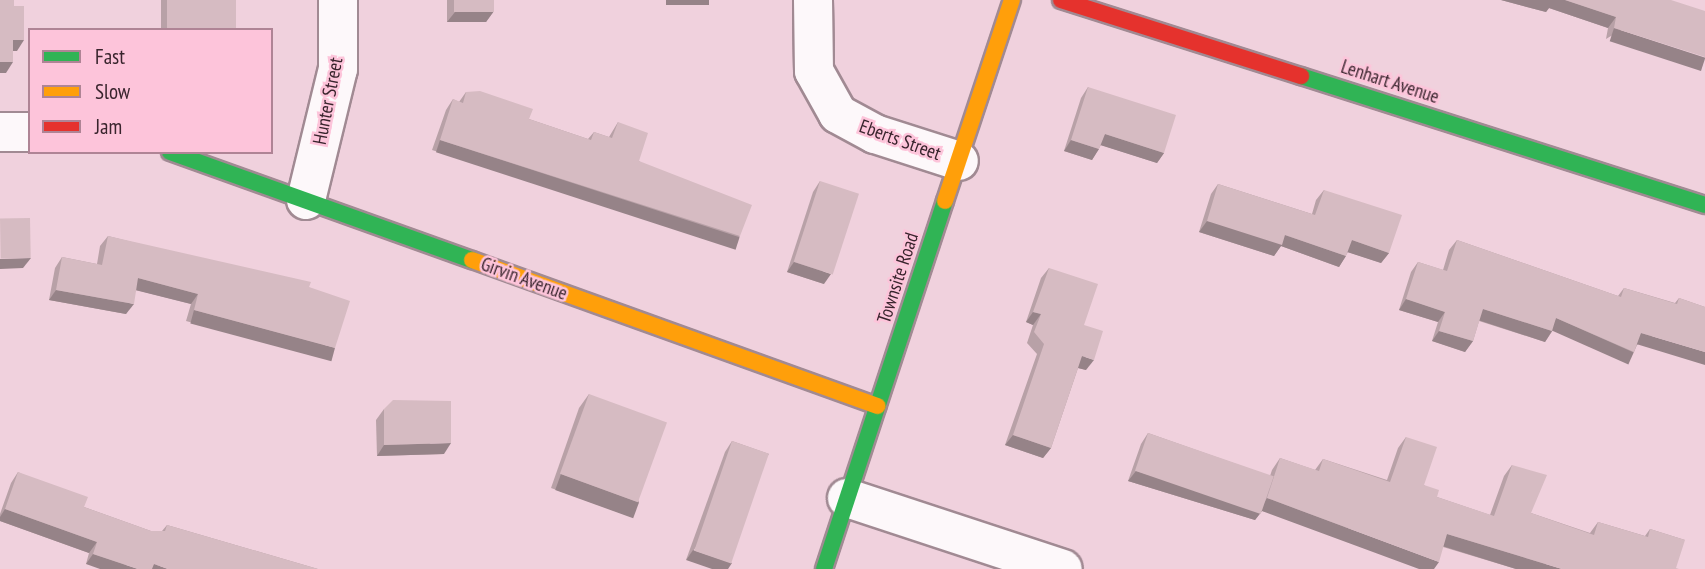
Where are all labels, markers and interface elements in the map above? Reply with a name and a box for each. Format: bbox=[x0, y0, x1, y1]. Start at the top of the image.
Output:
legend bbox=[28, 28, 273, 154]
text: Fast bbox=[95, 43, 125, 70]
street label: Lenhart Avenue bbox=[1338, 55, 1442, 109]
street label: Hunter Street bbox=[308, 56, 348, 146]
text: Slow bbox=[95, 78, 130, 105]
text: Jam bbox=[95, 113, 122, 140]
street label: Eberts Street bbox=[856, 115, 944, 165]
street label: Townsite Road bbox=[873, 230, 923, 326]
street label: Girvin Avenue bbox=[478, 253, 570, 305]

